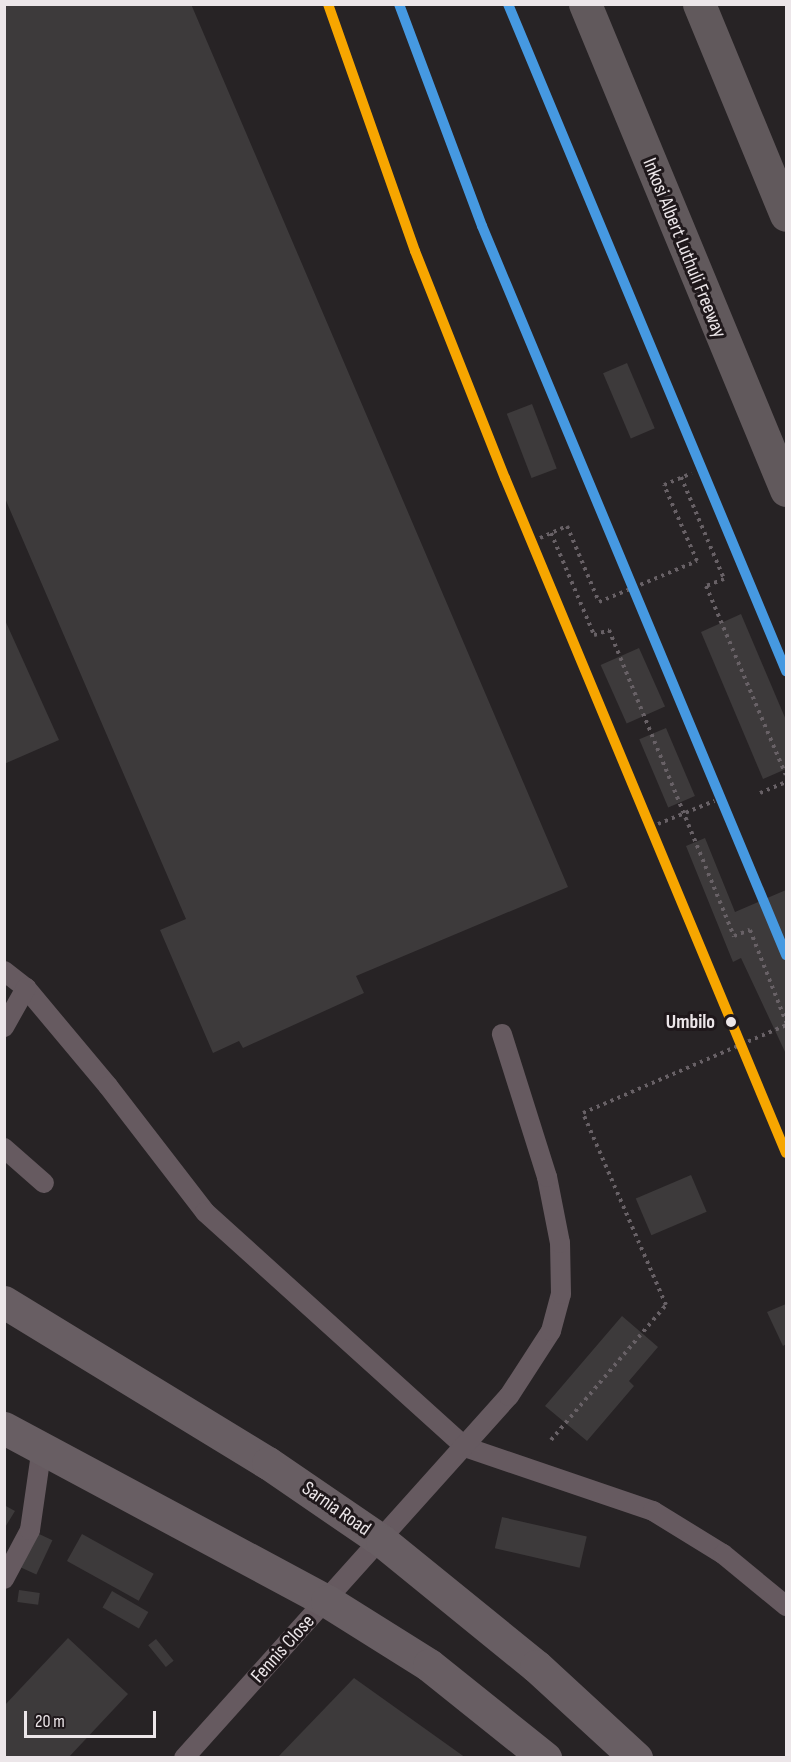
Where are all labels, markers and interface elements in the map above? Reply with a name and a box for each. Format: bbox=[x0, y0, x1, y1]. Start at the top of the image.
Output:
street label: Inkosi Albert Luthuli Freeway bbox=[637, 155, 731, 341]
place label: Umbilo bbox=[666, 1010, 715, 1034]
marker: Umbilo bbox=[720, 1011, 742, 1033]
street label: Sarnia Road bbox=[297, 1477, 375, 1541]
street label: Fennis Close bbox=[246, 1610, 320, 1688]
scale bar bbox=[27, 1699, 159, 1737]
text: 20 m bbox=[35, 1711, 65, 1732]

